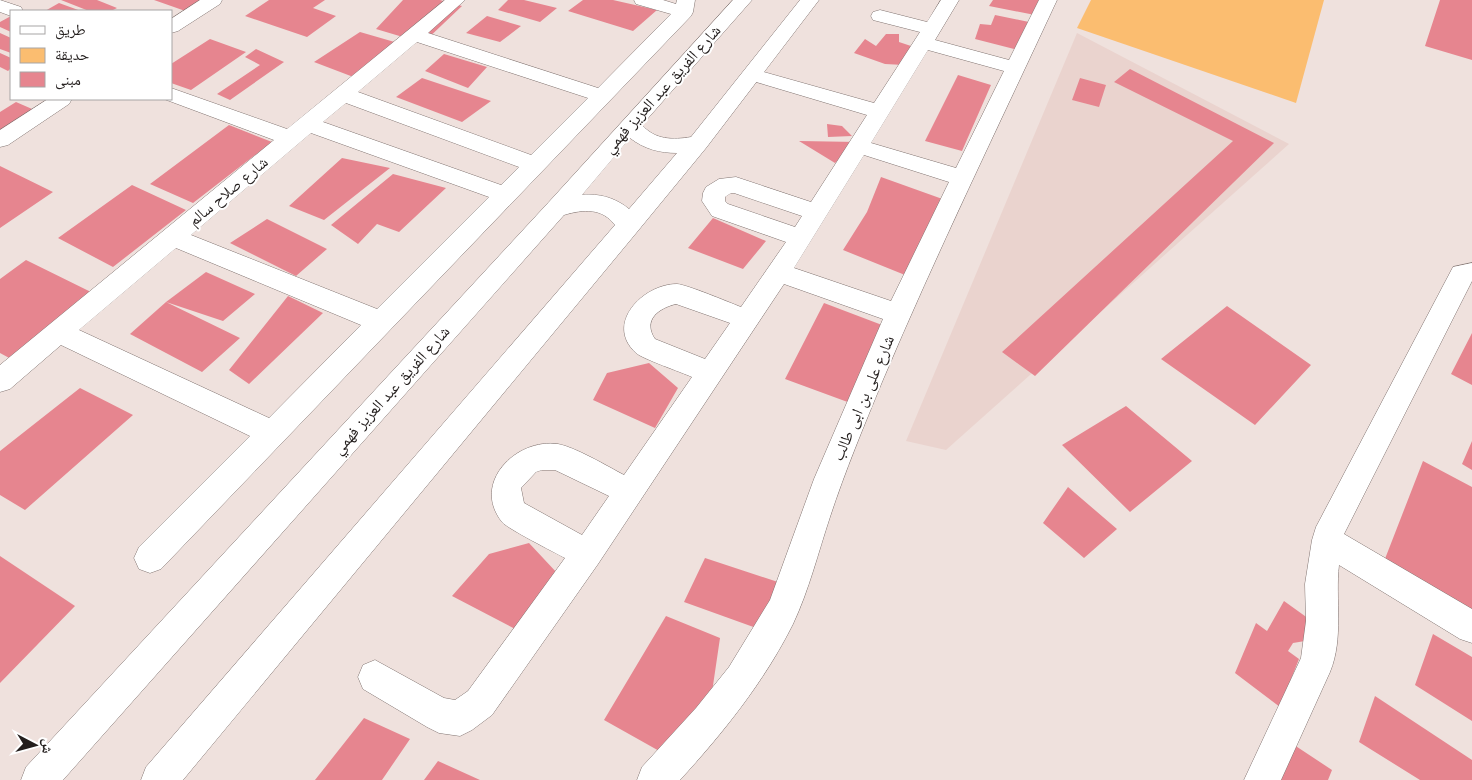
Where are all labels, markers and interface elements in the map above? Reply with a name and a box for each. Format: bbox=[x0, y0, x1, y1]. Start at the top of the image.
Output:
legend bbox=[10, 10, 172, 100]
text: طريق bbox=[55, 19, 86, 40]
street label: شارع الفريق عبد العزيز فهمي bbox=[598, 20, 727, 159]
text: حديقة bbox=[55, 44, 90, 65]
text: مبنى bbox=[55, 69, 81, 90]
street label: شارع صلاح سالم bbox=[183, 151, 273, 231]
street label: شارع الفريق عبد العزيز فهمي bbox=[327, 321, 456, 460]
street label: شارع على بن ابى طالب bbox=[826, 332, 900, 464]
north arrow bbox=[10, 720, 60, 770]
text: ش bbox=[37, 738, 59, 755]

